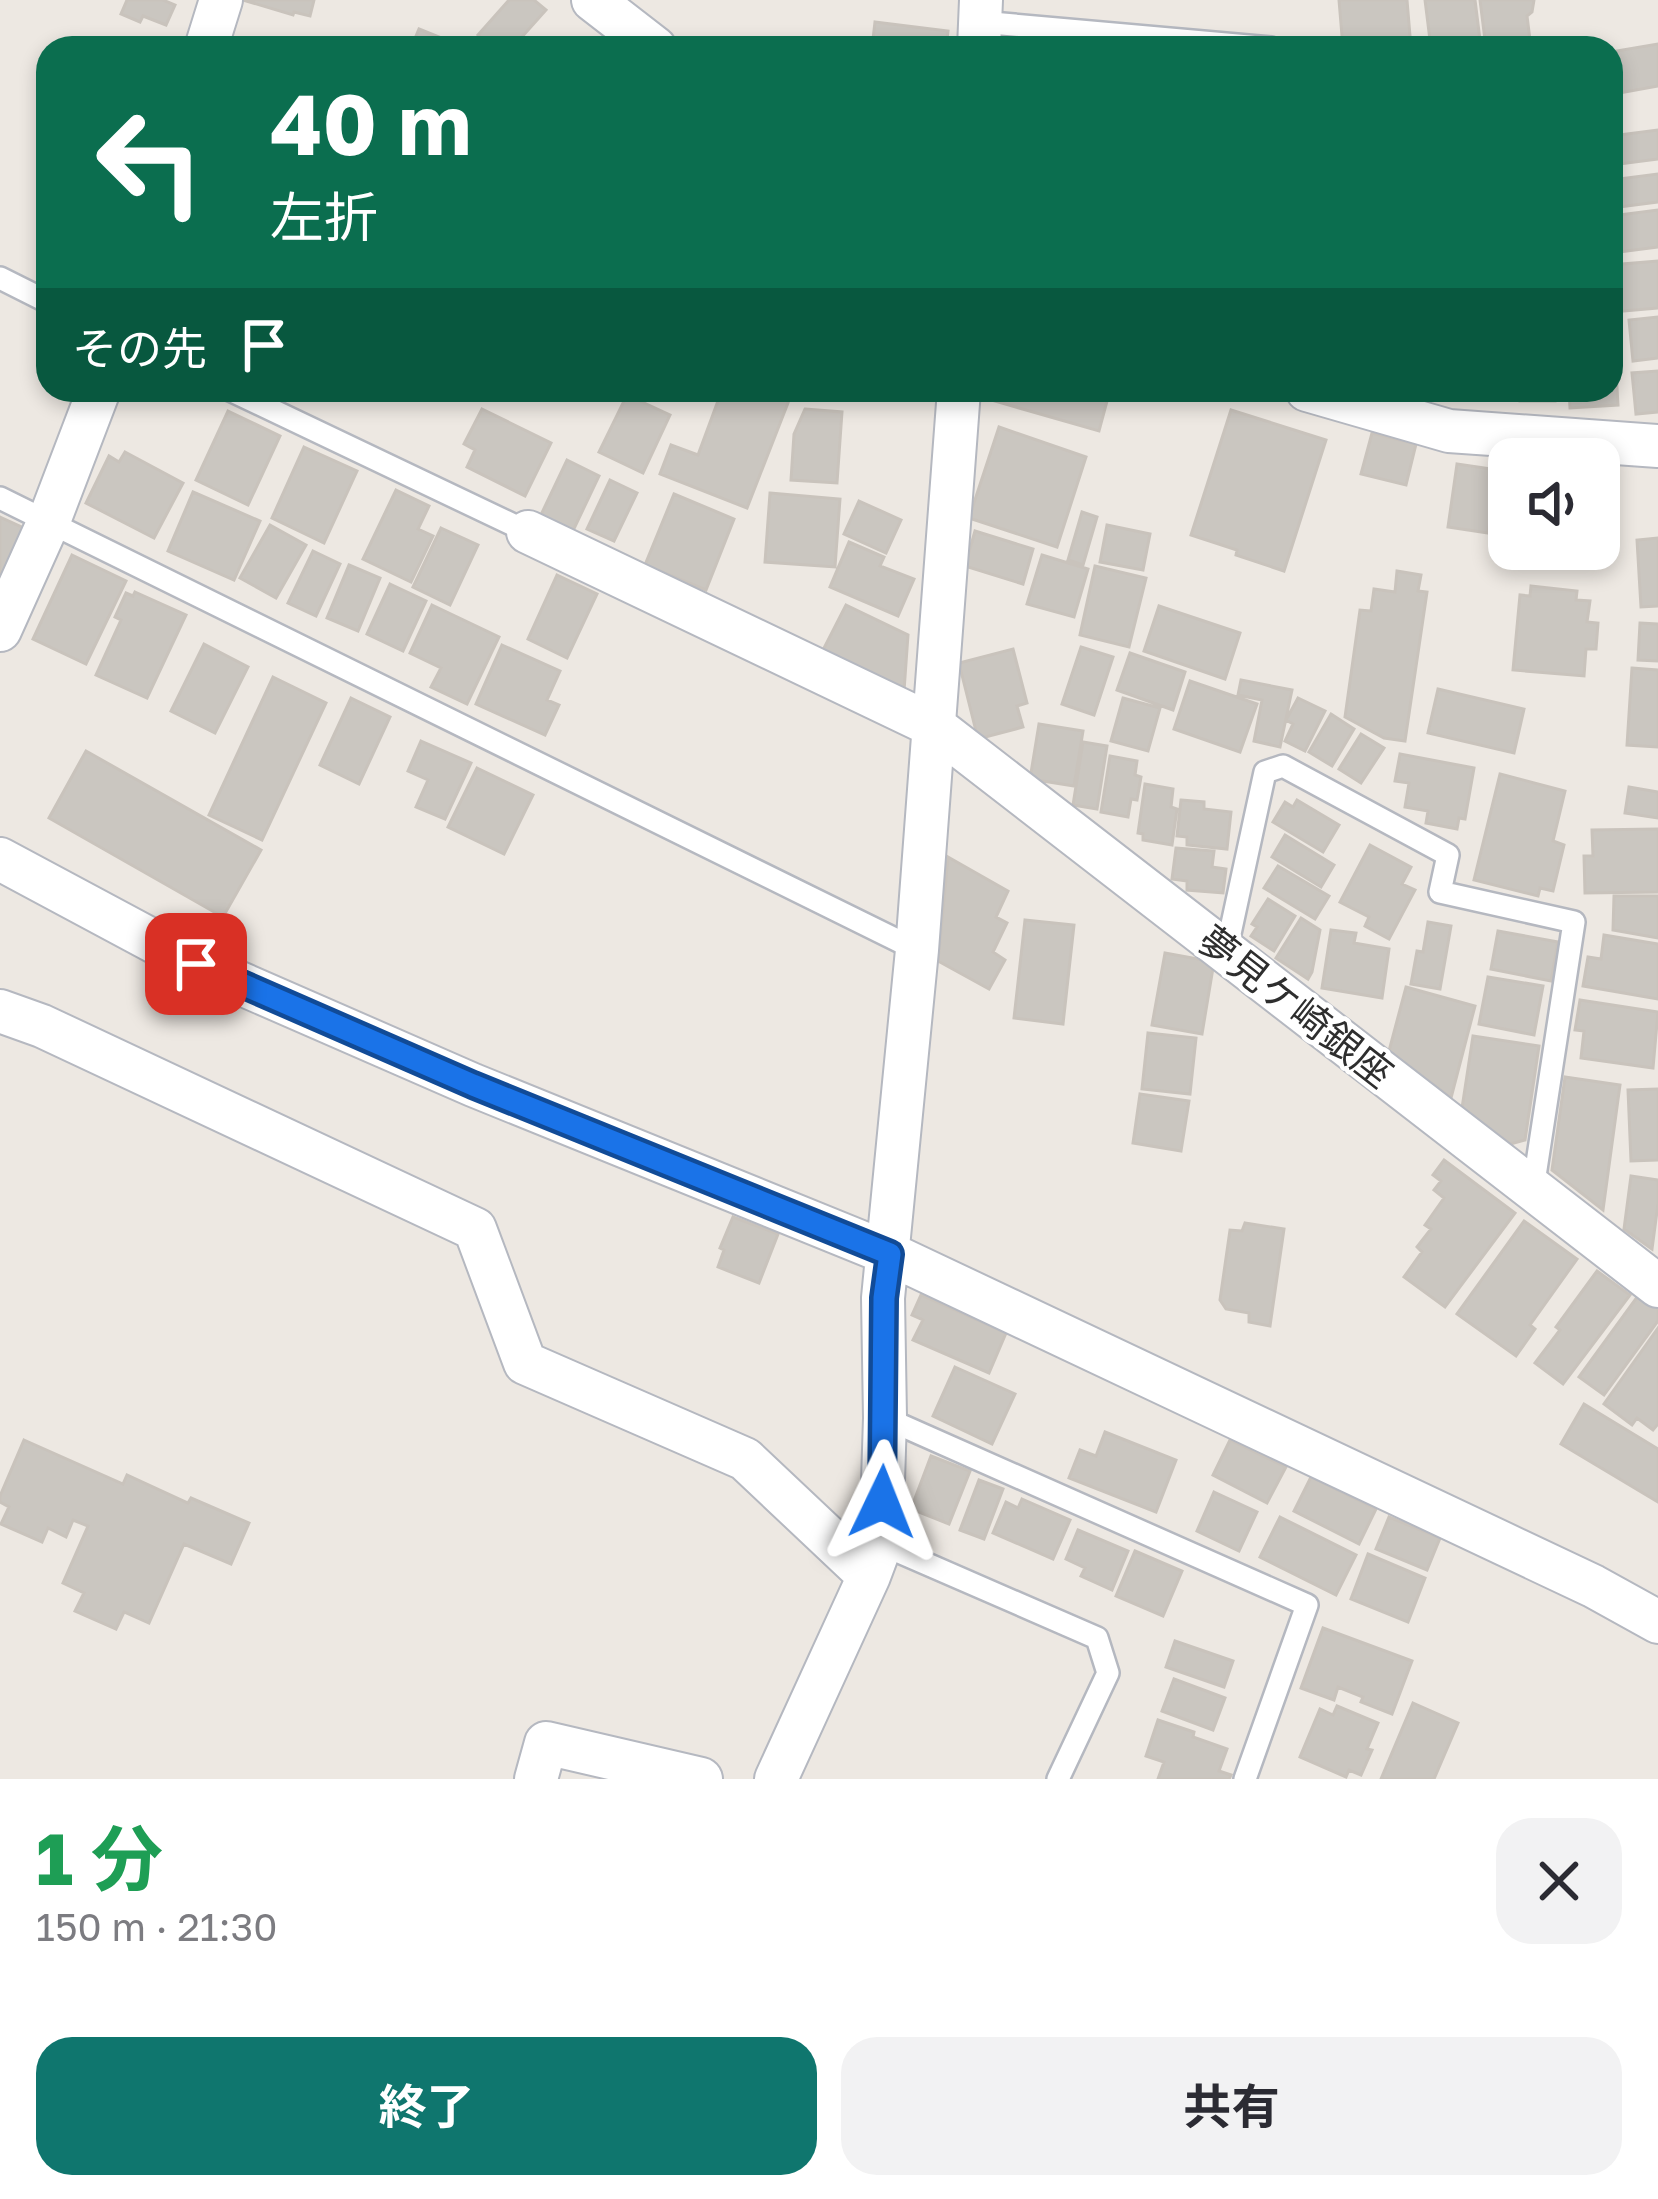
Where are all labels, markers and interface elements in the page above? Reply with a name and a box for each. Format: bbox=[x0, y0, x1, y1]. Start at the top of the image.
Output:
text: 40 m bbox=[270, 73, 472, 173]
icon: left bbox=[72, 84, 228, 240]
text: 左折 bbox=[270, 184, 378, 249]
icon: arrive bbox=[231, 312, 297, 378]
text: その先 bbox=[72, 321, 207, 375]
map controls bbox=[1488, 438, 1620, 570]
button: sound bbox=[1488, 438, 1620, 570]
pin bbox=[145, 913, 247, 1015]
street label: 夢見ケ崎銀座 bbox=[1189, 915, 1403, 1097]
icon: arrive bbox=[163, 931, 229, 997]
position arrow bbox=[819, 1439, 945, 1565]
text: 1 分 bbox=[36, 1814, 163, 1901]
button: close bbox=[1496, 1818, 1622, 1944]
text: 150 m · 21:30 bbox=[36, 1903, 277, 1950]
button: 終了 bbox=[36, 2037, 817, 2175]
button: 共有 bbox=[841, 2037, 1622, 2175]

